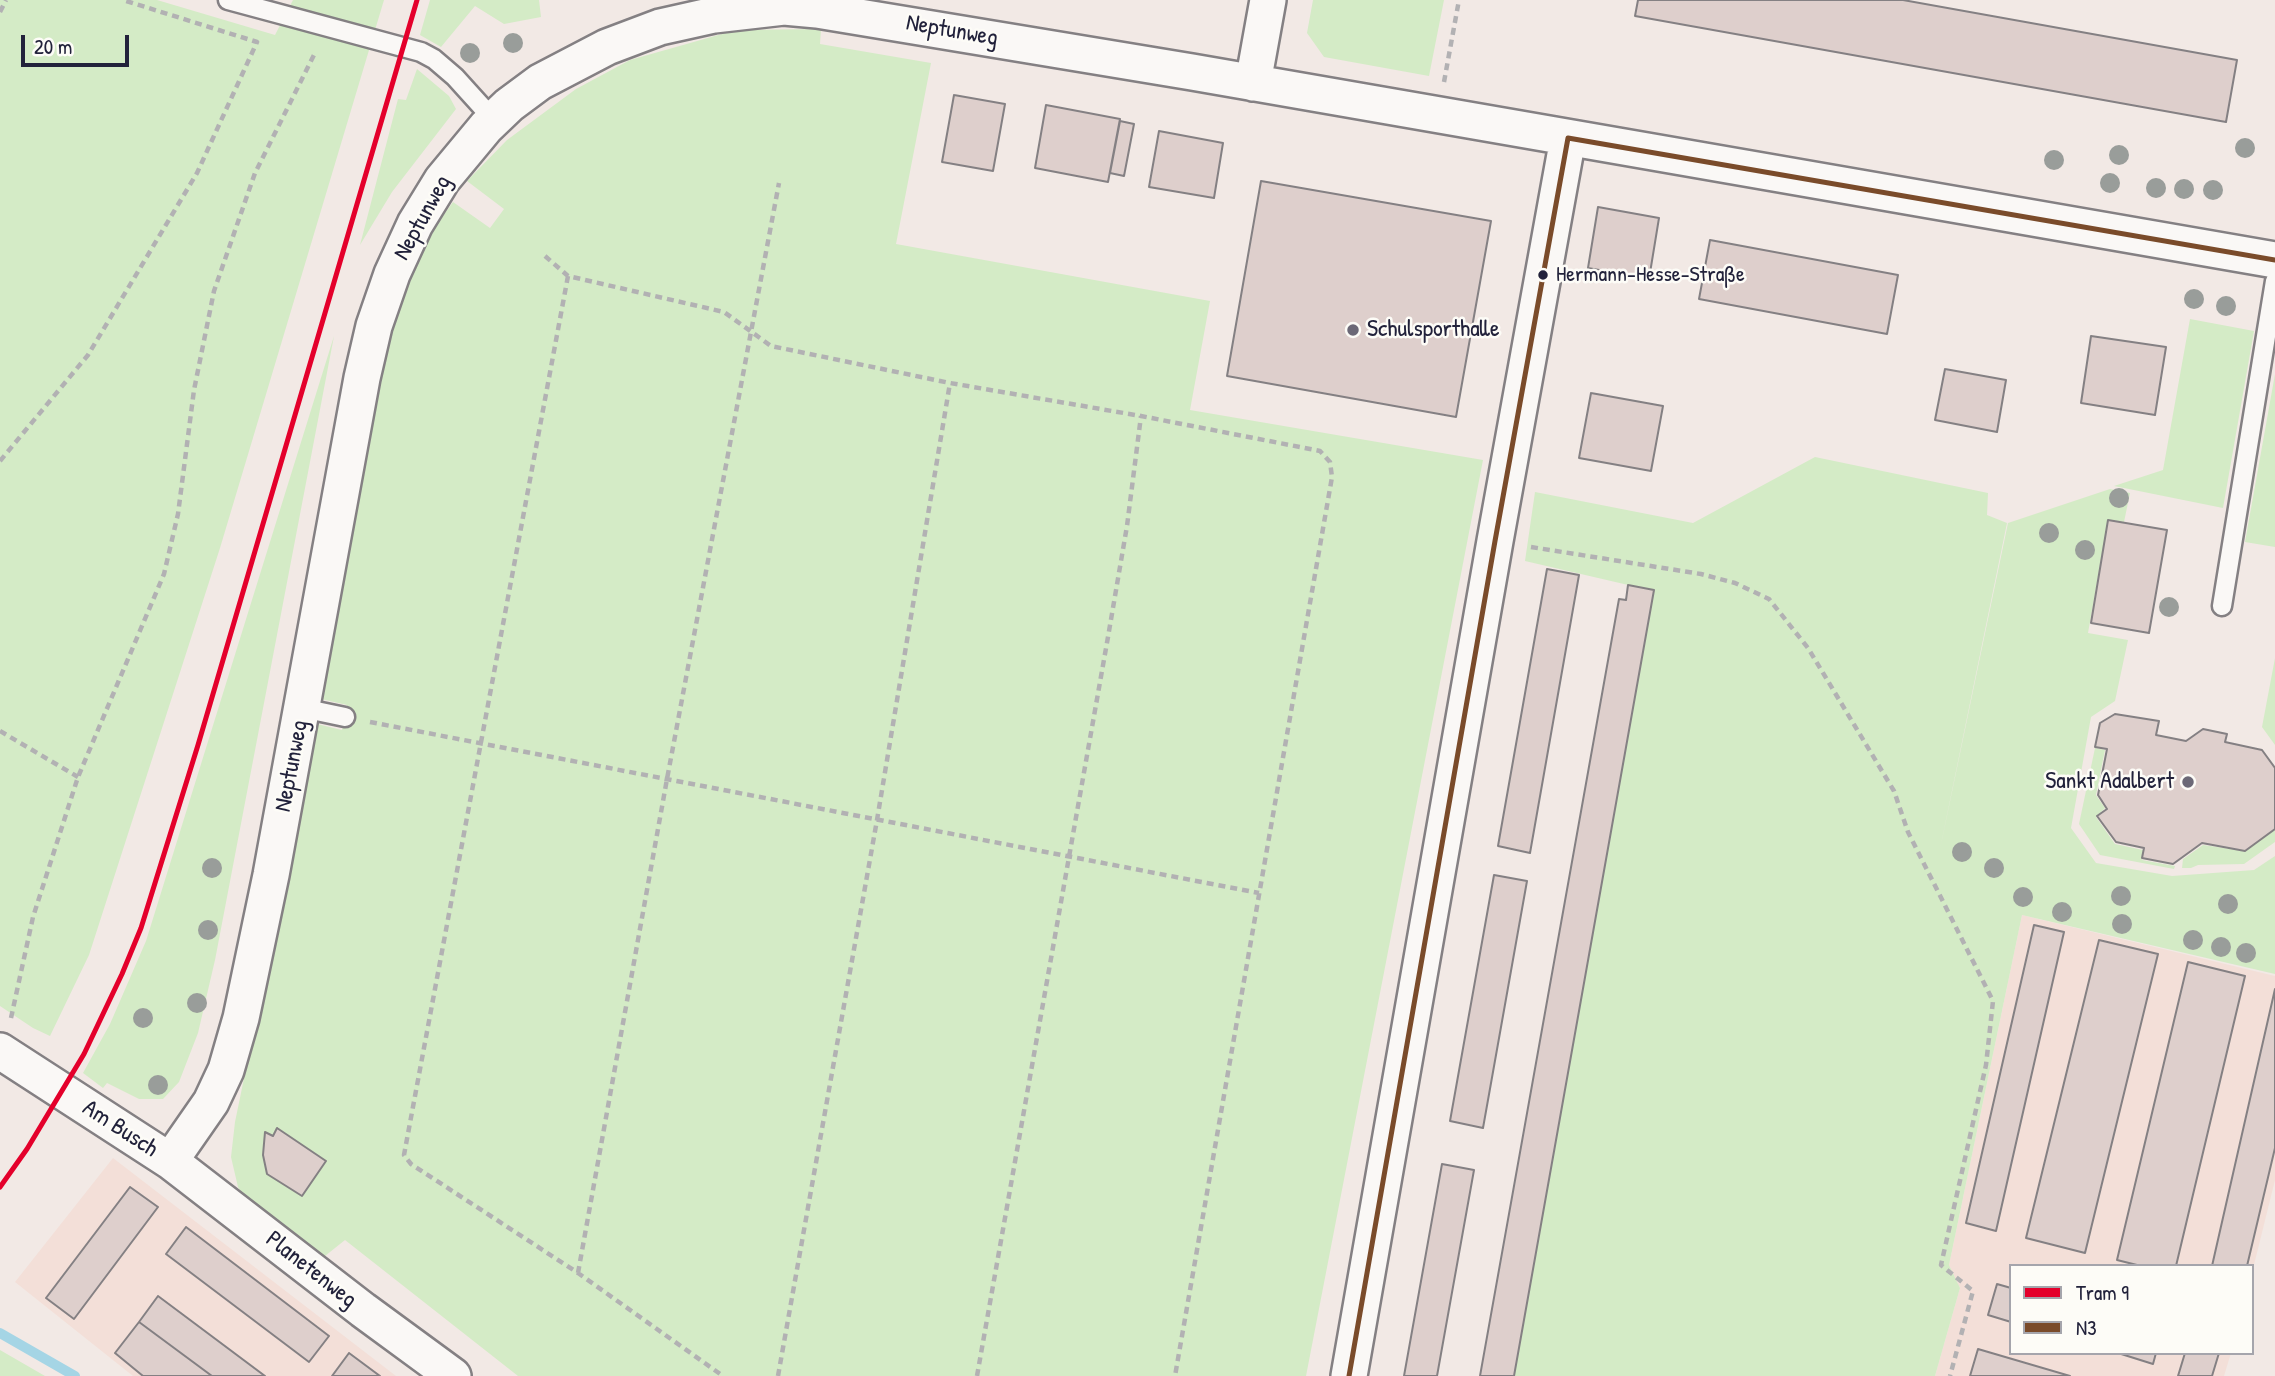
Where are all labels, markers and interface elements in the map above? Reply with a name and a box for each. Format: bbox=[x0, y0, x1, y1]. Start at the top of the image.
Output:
street label: Neptunweg bbox=[904, 9, 1000, 53]
scale bar bbox=[24, 21, 133, 65]
text: 20 m bbox=[34, 32, 72, 61]
street label: Neptunweg bbox=[388, 171, 458, 265]
place label: Hermann-Hesse-Straße bbox=[1556, 262, 1745, 288]
marker: Hermann-Hesse-Straße bbox=[1536, 268, 1550, 282]
place label: Schulsporthalle bbox=[1367, 316, 1499, 344]
marker: Schulsporthalle bbox=[1345, 322, 1361, 338]
street label: Neptunweg bbox=[269, 718, 315, 814]
place label: Sankt Adalbert bbox=[2045, 768, 2174, 796]
marker: Sankt Adalbert bbox=[2180, 774, 2196, 790]
street label: Am Busch bbox=[77, 1094, 163, 1164]
street label: Planetenweg bbox=[260, 1225, 362, 1315]
legend bbox=[2009, 1264, 2254, 1355]
text: Tram 9 bbox=[2076, 1278, 2129, 1307]
text: N3 bbox=[2076, 1313, 2097, 1342]

